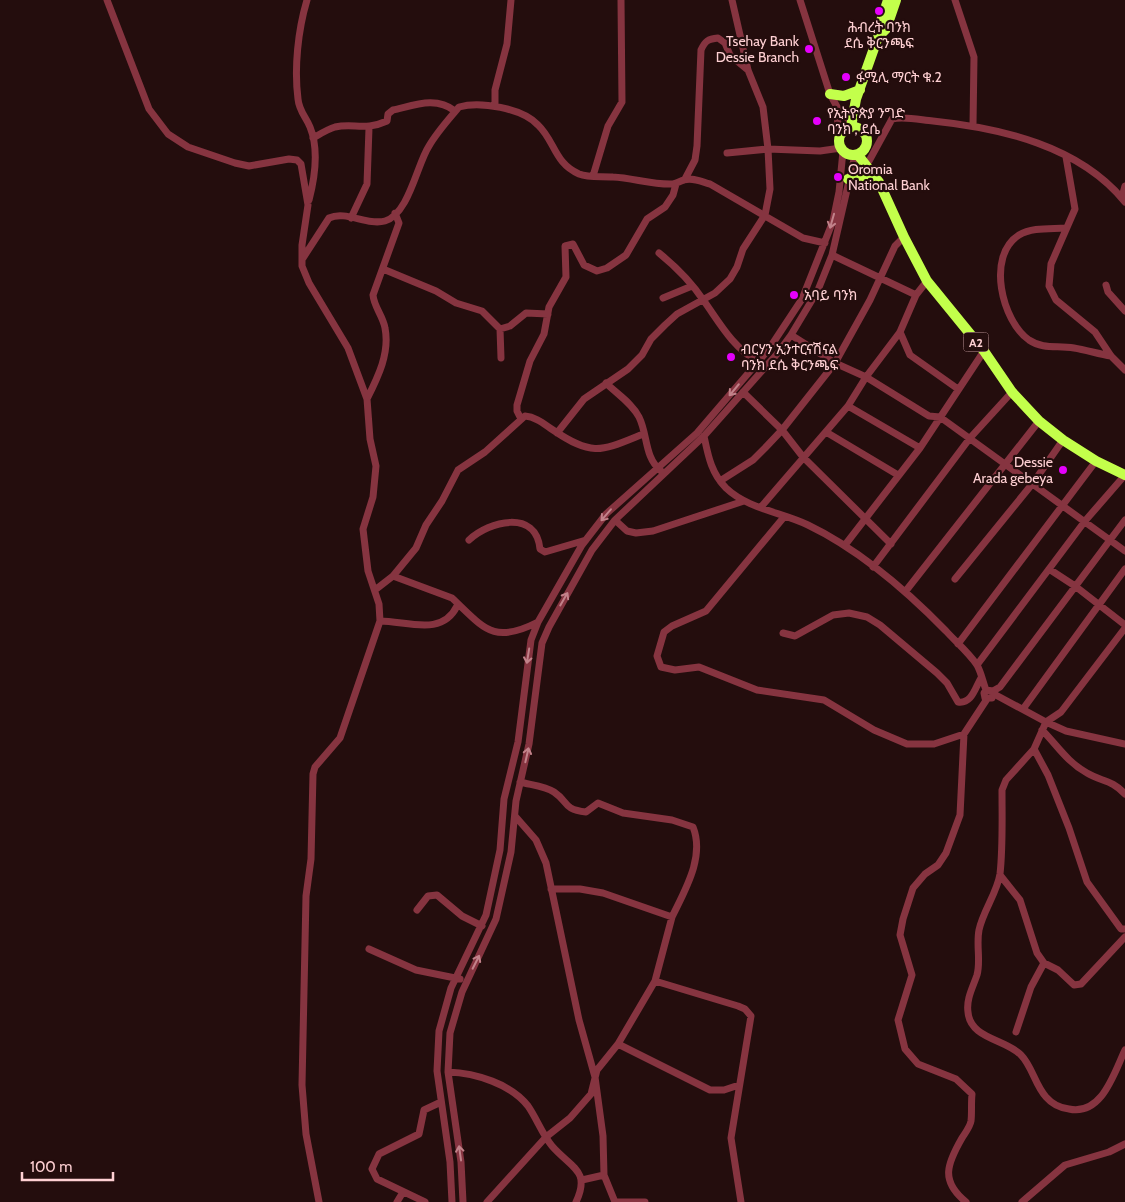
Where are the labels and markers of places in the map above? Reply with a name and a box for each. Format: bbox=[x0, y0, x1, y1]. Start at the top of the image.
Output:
marker: ሕብረት ባንክ ደሴ ቅርንጫፍ bbox=[873, 5, 885, 17]
place label: ሕብረት ባንክ ደሴ ቅርንጫፍ bbox=[844, 18, 914, 52]
place label: Tsehay Bank Dessie Branch bbox=[716, 32, 800, 66]
marker: Tsehay Bank Dessie Branch bbox=[803, 43, 815, 55]
place label: ፋሚሊ ማርት ቁ.2 bbox=[856, 68, 942, 86]
marker: ፋሚሊ ማርት ቁ.2 bbox=[840, 71, 852, 83]
place label: የኢትዮጵያ ንግድ ባንክ , ደሴ bbox=[827, 104, 905, 138]
marker: የኢትዮጵያ ንግድ ባንክ , ደሴ bbox=[811, 115, 823, 127]
place label: Oromia National Bank bbox=[848, 160, 931, 194]
marker: Oromia National Bank bbox=[832, 171, 844, 183]
place label: አባይ ባንክ bbox=[804, 286, 857, 304]
marker: አባይ ባንክ bbox=[788, 289, 800, 301]
place label: ብርሃን ኢንተርናሽናል ባንክ ደሴ ቅርንጫፍ bbox=[741, 340, 838, 374]
marker: ብርሃን ኢንተርናሽናል ባንክ ደሴ ቅርንጫፍ bbox=[725, 351, 737, 363]
place label: Dessie Arada gebeya bbox=[973, 453, 1053, 487]
marker: Dessie Arada gebeya bbox=[1057, 464, 1069, 476]

